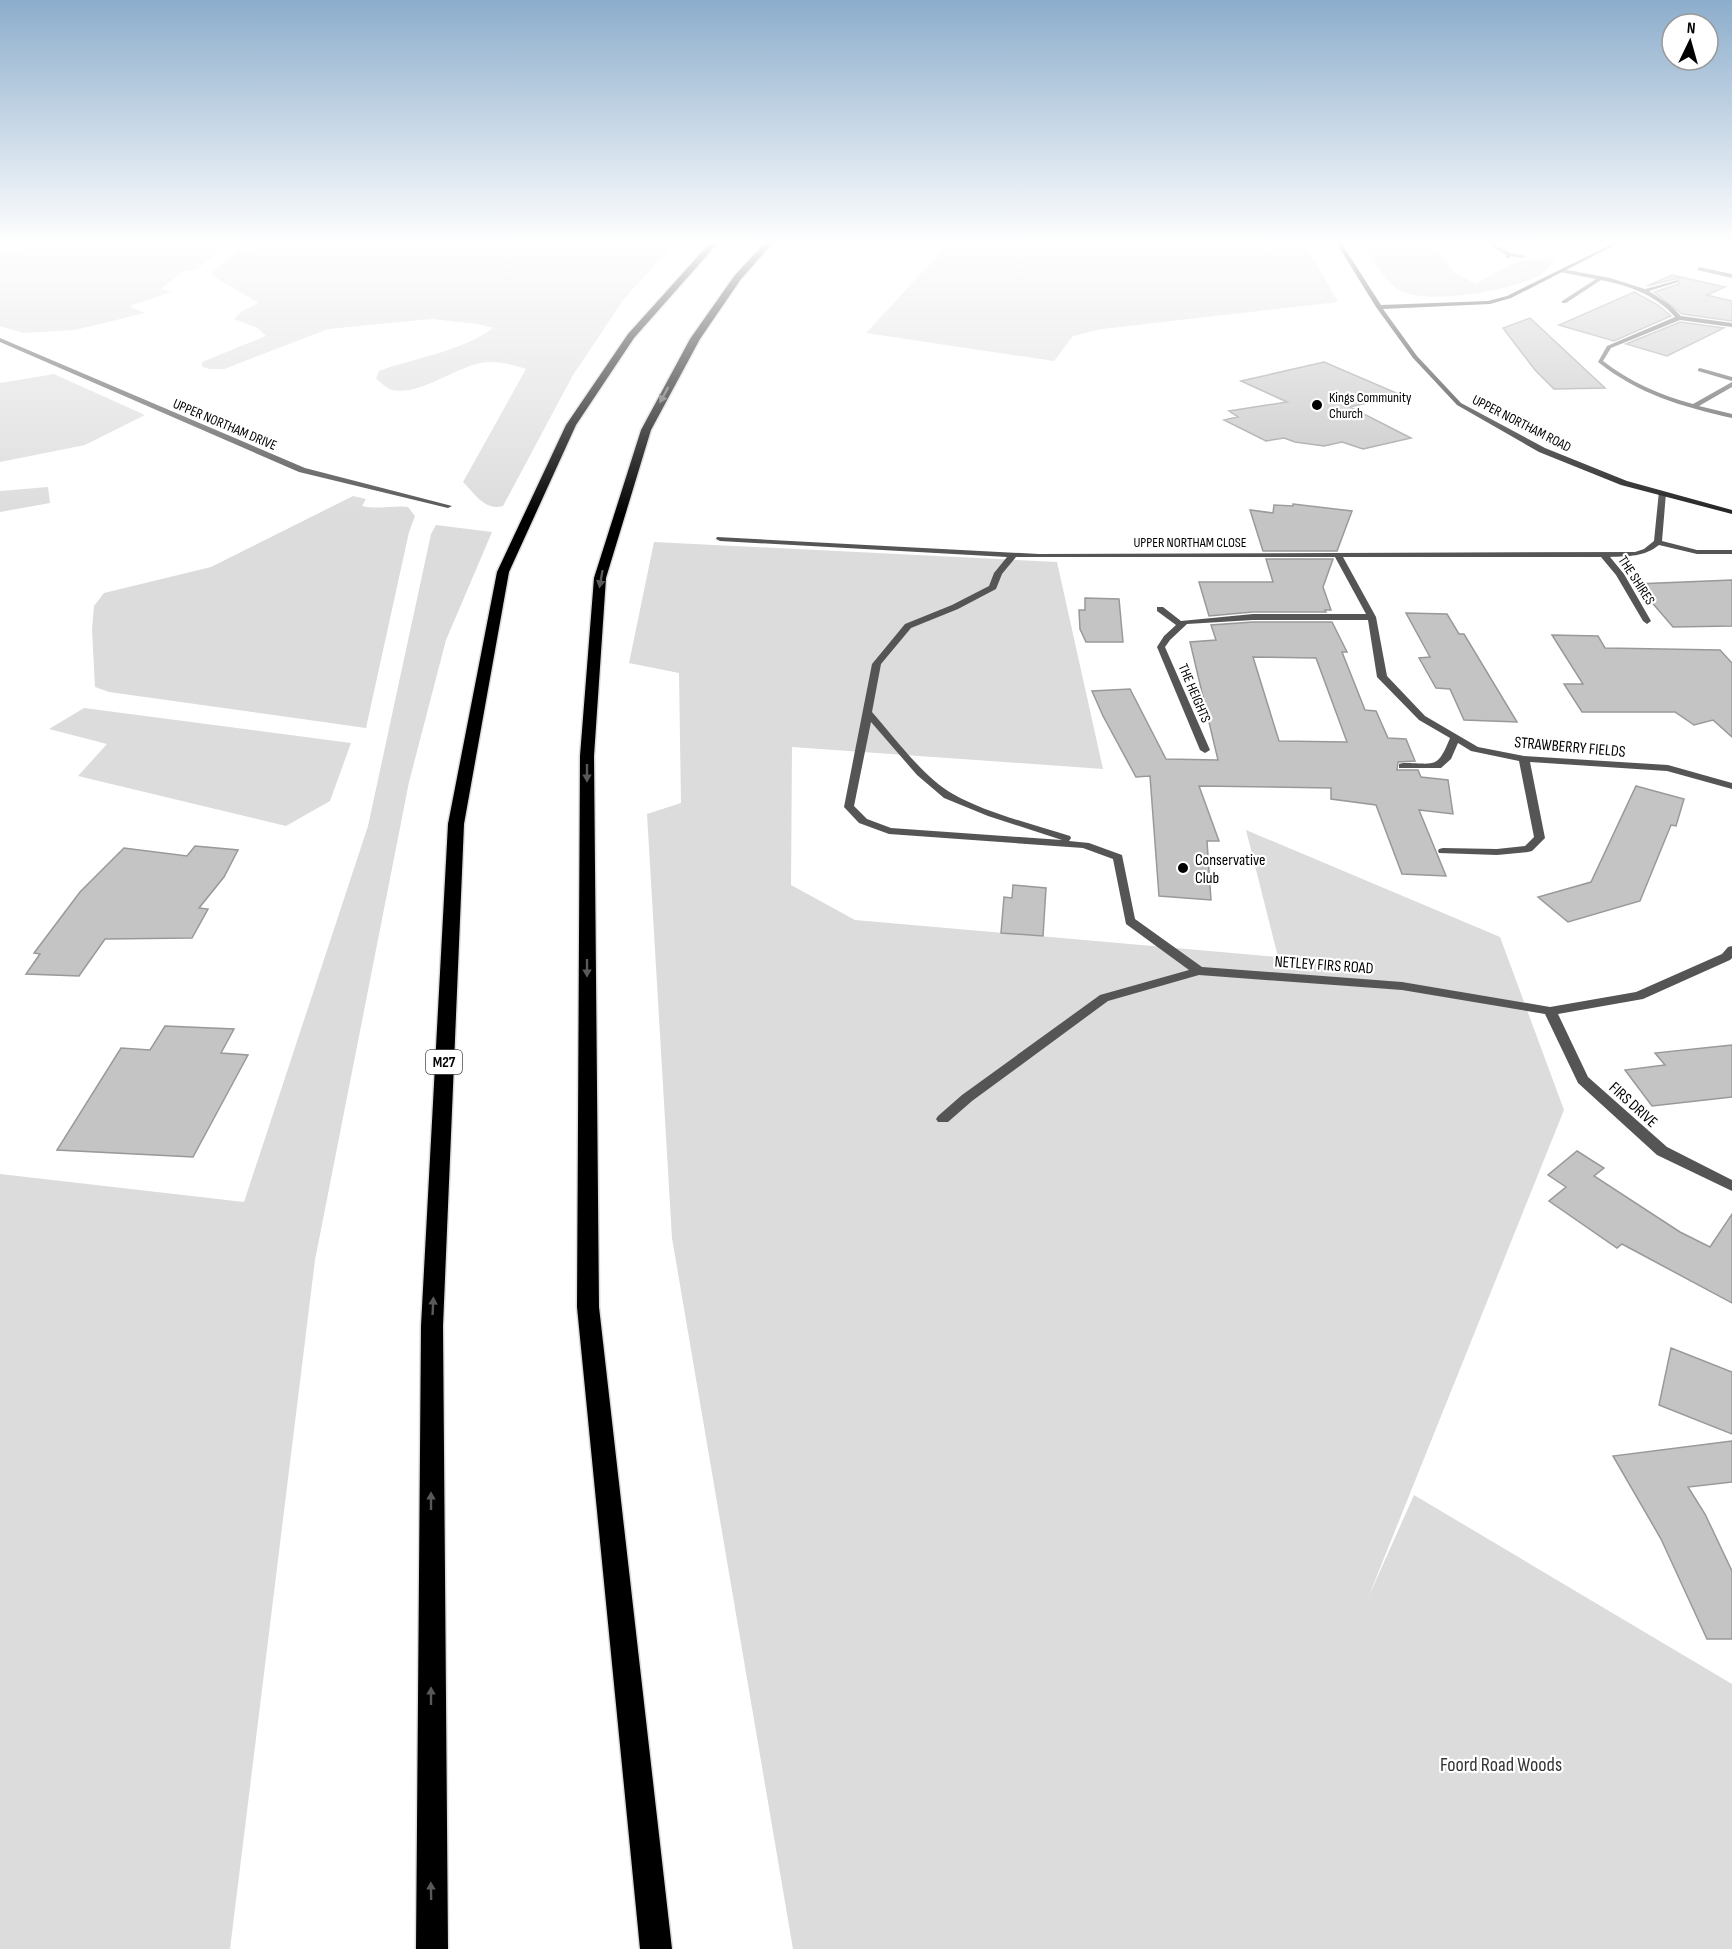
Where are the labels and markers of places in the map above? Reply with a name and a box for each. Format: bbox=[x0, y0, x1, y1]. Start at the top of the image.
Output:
place label: Kings Community Church bbox=[1329, 389, 1412, 422]
marker: Kings Community Church bbox=[1310, 398, 1324, 412]
place label: Conservative Club bbox=[1195, 851, 1265, 888]
marker: Conservative Club bbox=[1176, 861, 1190, 875]

